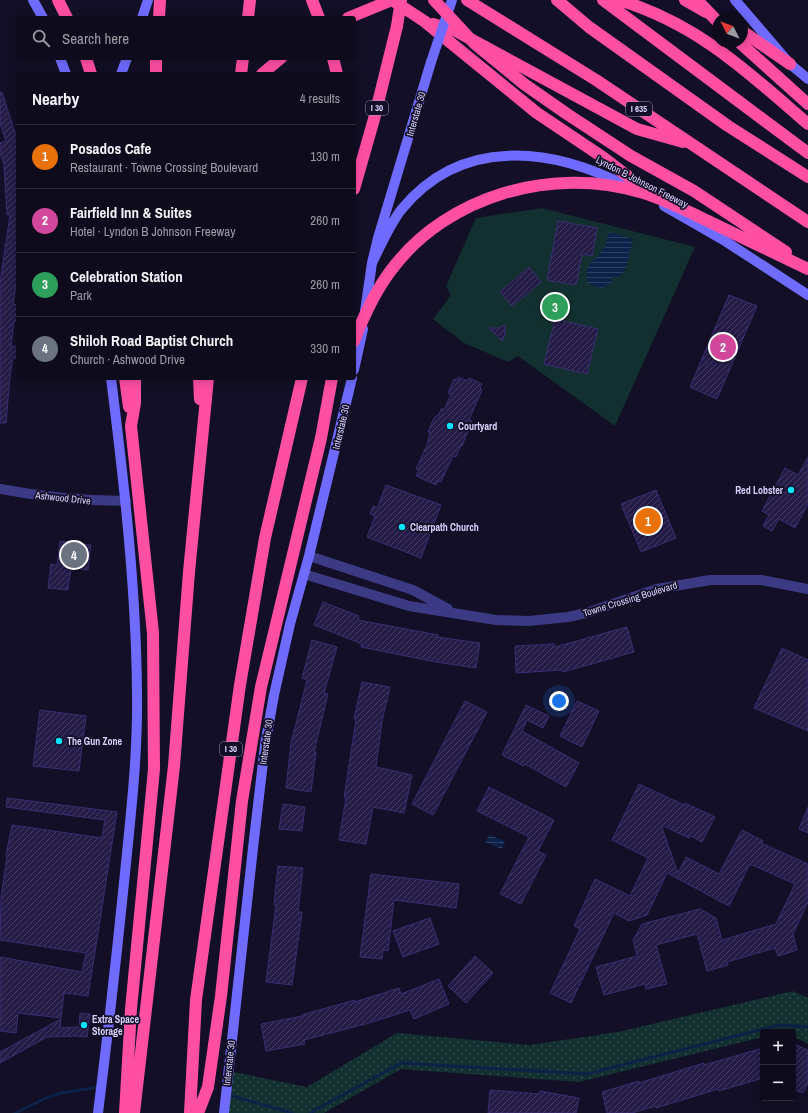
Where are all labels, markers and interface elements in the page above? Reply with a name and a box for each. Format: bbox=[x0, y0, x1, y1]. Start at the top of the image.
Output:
north arrow bbox=[712, 12, 748, 48]
search box bbox=[16, 16, 356, 60]
icon: search bbox=[30, 27, 52, 49]
text: Search here bbox=[62, 28, 129, 49]
text: Nearby bbox=[32, 87, 79, 110]
text: 4 results bbox=[300, 90, 340, 107]
street label: Interstate 30 bbox=[403, 90, 429, 138]
road number: I 30 bbox=[366, 101, 388, 115]
road number: I 635 bbox=[626, 102, 652, 116]
text: Posados Cafe bbox=[70, 138, 151, 159]
text: 1 bbox=[42, 148, 48, 165]
text: 130 m bbox=[310, 148, 340, 165]
street label: Lyndon B Johnson Freeway bbox=[594, 153, 691, 211]
text: Restaurant · Towne Crossing Boulevard bbox=[70, 159, 258, 176]
text: Fairfield Inn & Suites bbox=[70, 202, 192, 223]
text: 2 bbox=[42, 212, 48, 229]
text: 260 m bbox=[310, 212, 340, 229]
text: Hotel · Lyndon B Johnson Freeway bbox=[70, 223, 236, 240]
text: Celebration Station bbox=[70, 266, 183, 287]
text: 3 bbox=[42, 276, 48, 293]
text: 260 m bbox=[310, 276, 340, 293]
text: Park bbox=[70, 287, 92, 304]
pin: 3 bbox=[542, 292, 568, 322]
text: Shiloh Road Baptist Church bbox=[70, 330, 233, 351]
pin: 2 bbox=[710, 332, 736, 362]
text: 4 bbox=[42, 340, 48, 357]
text: 330 m bbox=[310, 340, 340, 357]
text: Church · Ashwood Drive bbox=[70, 351, 185, 368]
street label: Interstate 30 bbox=[330, 403, 353, 451]
place label: Courtyard bbox=[458, 420, 497, 433]
marker: Courtyard bbox=[445, 421, 455, 431]
place label: Red Lobster bbox=[735, 484, 784, 497]
marker: Red Lobster bbox=[786, 485, 796, 495]
street label: Ashwood Drive bbox=[34, 489, 92, 507]
pin: 1 bbox=[635, 506, 661, 536]
place label: Clearpath Church bbox=[410, 521, 479, 534]
marker: Clearpath Church bbox=[397, 522, 407, 532]
pin: 4 bbox=[61, 540, 87, 570]
street label: Towne Crossing Boulevard bbox=[581, 578, 679, 620]
your location bbox=[549, 691, 569, 711]
street label: Interstate 30 bbox=[256, 718, 276, 765]
place label: The Gun Zone bbox=[67, 735, 123, 748]
marker: The Gun Zone bbox=[54, 736, 64, 746]
road number: I 30 bbox=[220, 742, 242, 756]
place label: Extra Space Storage bbox=[92, 1013, 139, 1038]
marker: Extra Space Storage bbox=[79, 1020, 89, 1030]
map controls bbox=[760, 1029, 796, 1101]
button: + bbox=[760, 1029, 796, 1065]
street label: Interstate 30 bbox=[220, 1039, 238, 1086]
button: − bbox=[760, 1065, 796, 1101]

